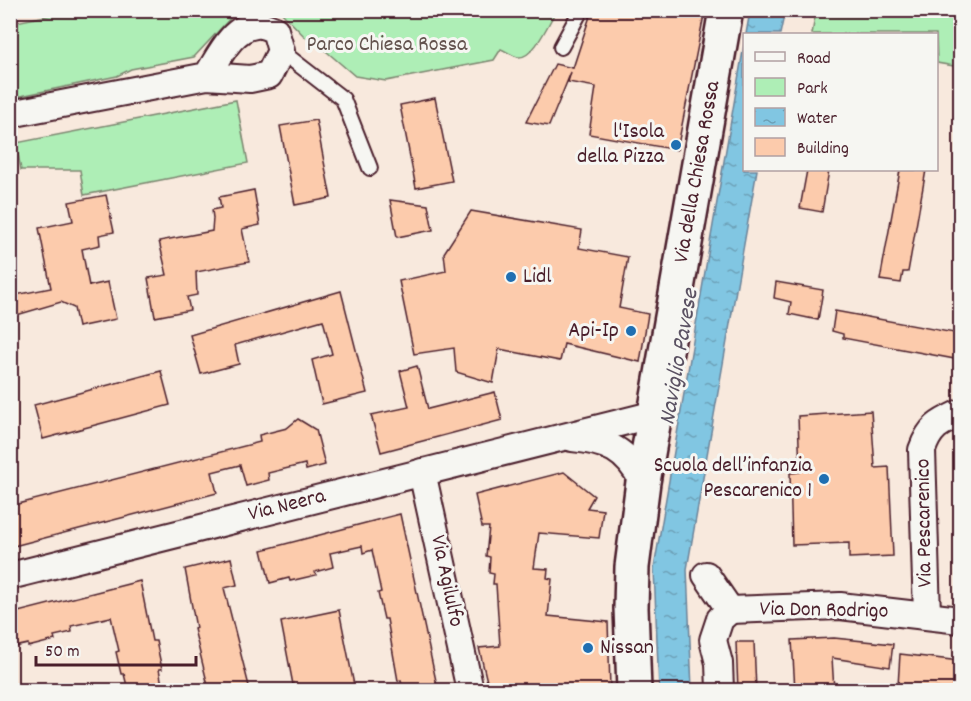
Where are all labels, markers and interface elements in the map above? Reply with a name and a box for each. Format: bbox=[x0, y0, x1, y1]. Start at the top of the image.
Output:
park label: Parco Chiesa Rossa bbox=[307, 30, 468, 61]
legend bbox=[743, 33, 938, 171]
text: Road bbox=[797, 47, 831, 72]
text: Park bbox=[797, 77, 828, 102]
street label: Via della Chiesa Rossa bbox=[667, 78, 729, 265]
text: Water bbox=[797, 107, 837, 132]
place label: l'Isola della Pizza bbox=[577, 117, 665, 173]
text: Building bbox=[797, 137, 849, 162]
marker: l'Isola della Pizza bbox=[669, 138, 683, 152]
place label: Lidl bbox=[523, 262, 552, 293]
marker: Lidl bbox=[504, 270, 518, 284]
water label: Naviglio Pavese bbox=[651, 285, 709, 428]
place label: Api-Ip bbox=[568, 316, 619, 347]
marker: Api-Ip bbox=[624, 324, 638, 338]
place label: Scuola dell’infanzia Pescarenico 1 bbox=[654, 451, 813, 507]
street label: Via Pescarenico bbox=[908, 458, 942, 588]
marker: Scuola dell’infanzia Pescarenico 1 bbox=[817, 472, 831, 486]
street label: Via Neera bbox=[245, 481, 330, 531]
street label: Via Agilulfo bbox=[421, 532, 471, 630]
street label: Via Don Rodrigo bbox=[759, 594, 889, 628]
scale bar bbox=[36, 629, 196, 667]
place label: Nissan bbox=[600, 633, 654, 664]
text: 50 m bbox=[45, 640, 80, 665]
marker: Nissan bbox=[581, 641, 595, 655]

